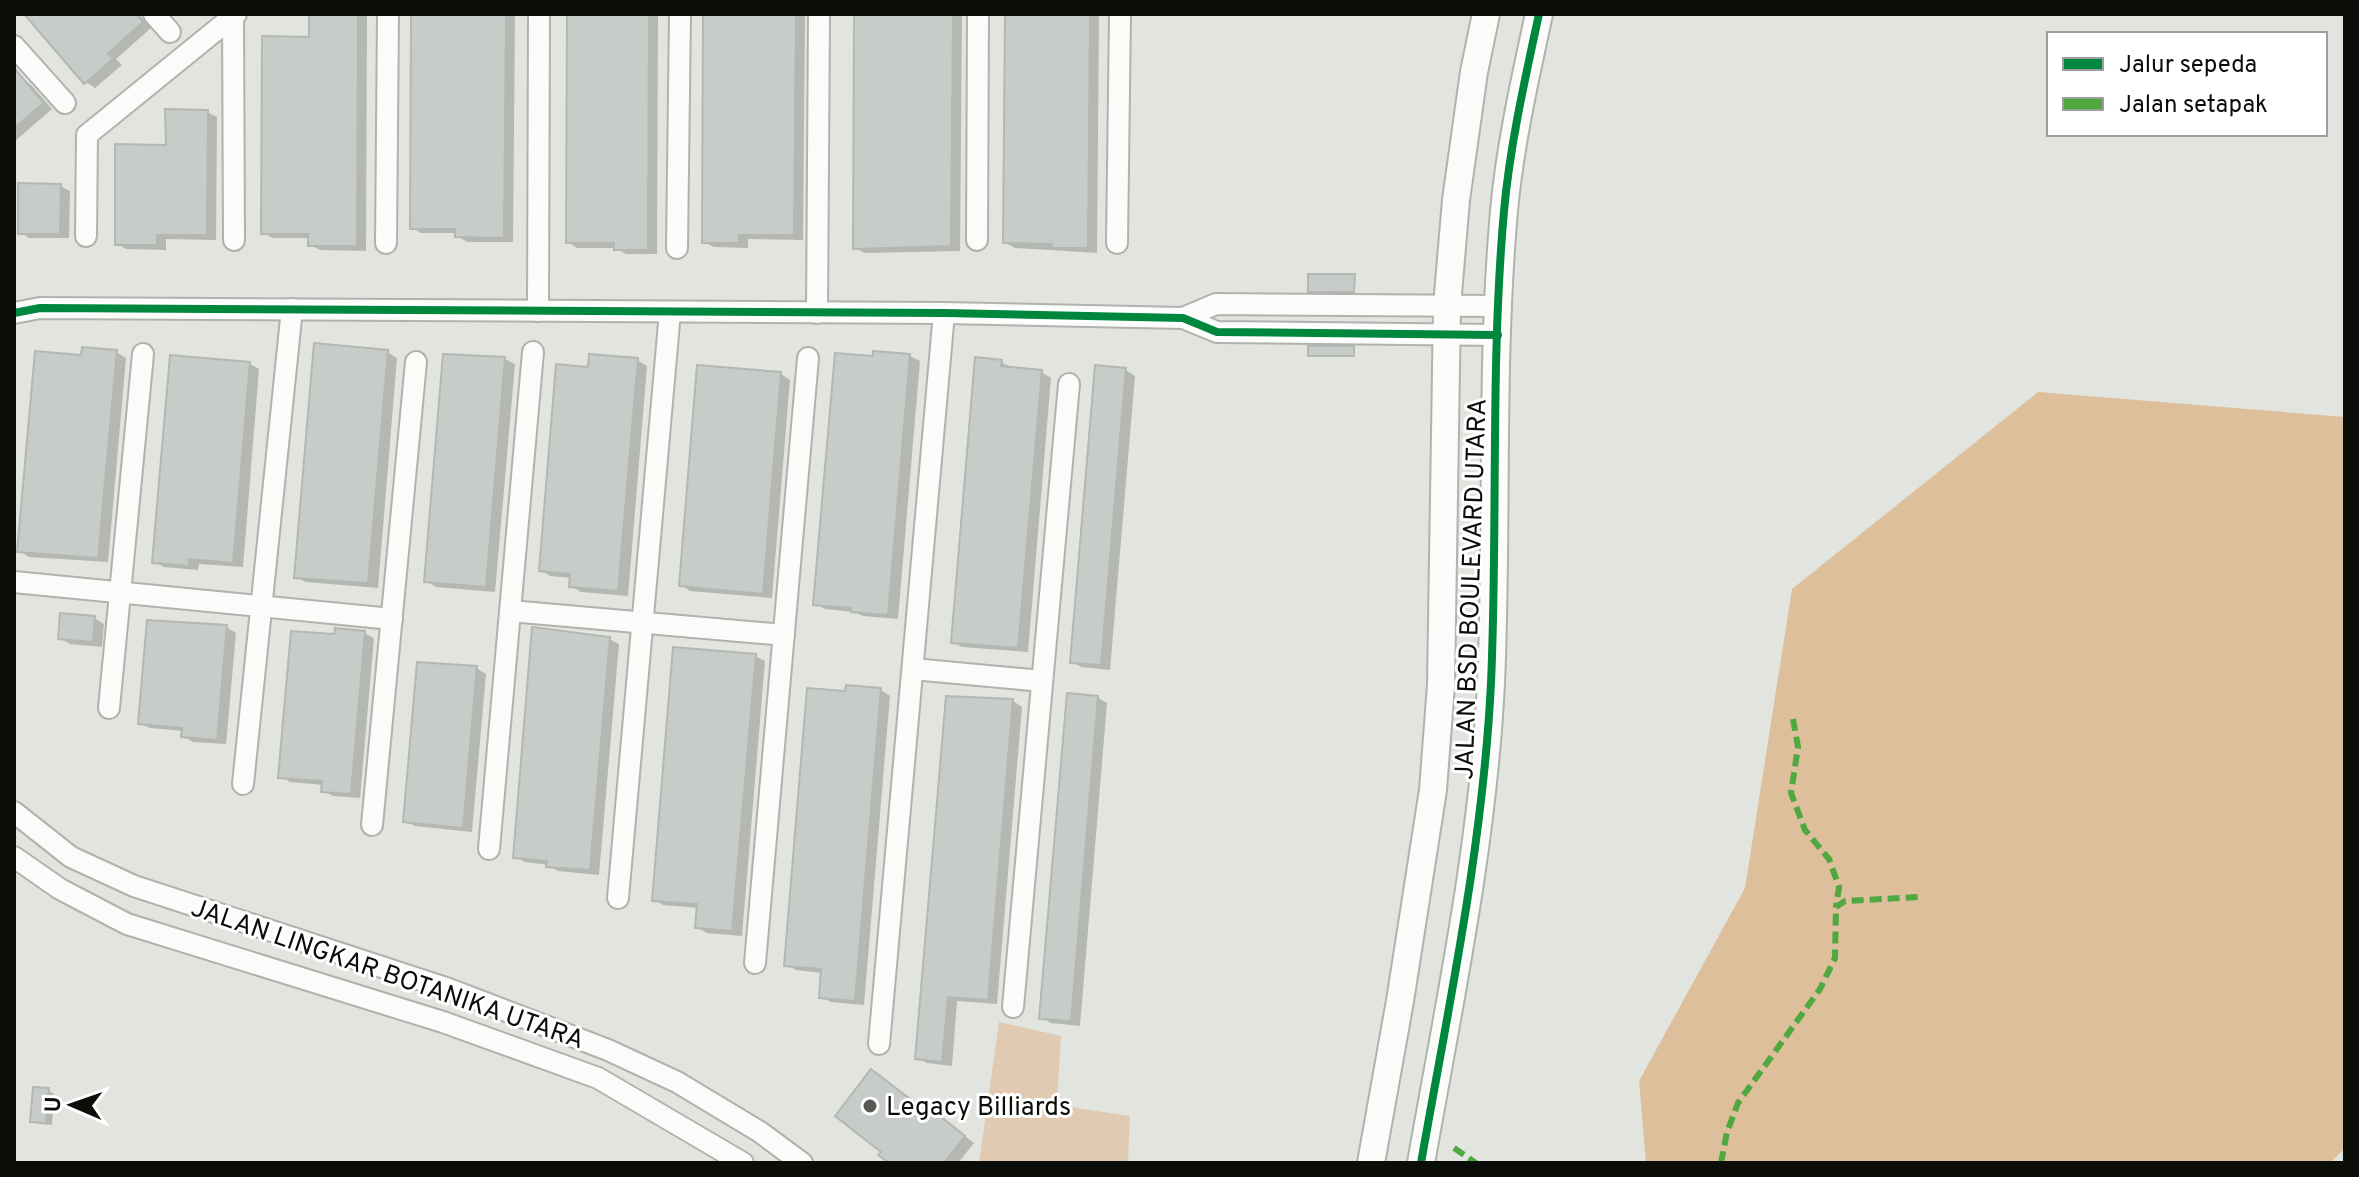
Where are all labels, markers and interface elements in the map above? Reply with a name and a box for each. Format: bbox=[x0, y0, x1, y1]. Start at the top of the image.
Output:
legend bbox=[2047, 32, 2327, 136]
text: Jalur sepeda bbox=[2119, 51, 2257, 81]
text: Jalan setapak bbox=[2119, 91, 2268, 121]
street label: JALAN BSD BOULEVARD UTARA bbox=[1449, 398, 1496, 780]
street label: JALAN LINGKAR BOTANIKA UTARA bbox=[186, 892, 588, 1058]
north arrow bbox=[32, 1065, 112, 1145]
place label: Legacy Billiards bbox=[886, 1092, 1071, 1125]
text: U bbox=[41, 1096, 68, 1113]
marker: Legacy Billiards bbox=[861, 1097, 879, 1115]

